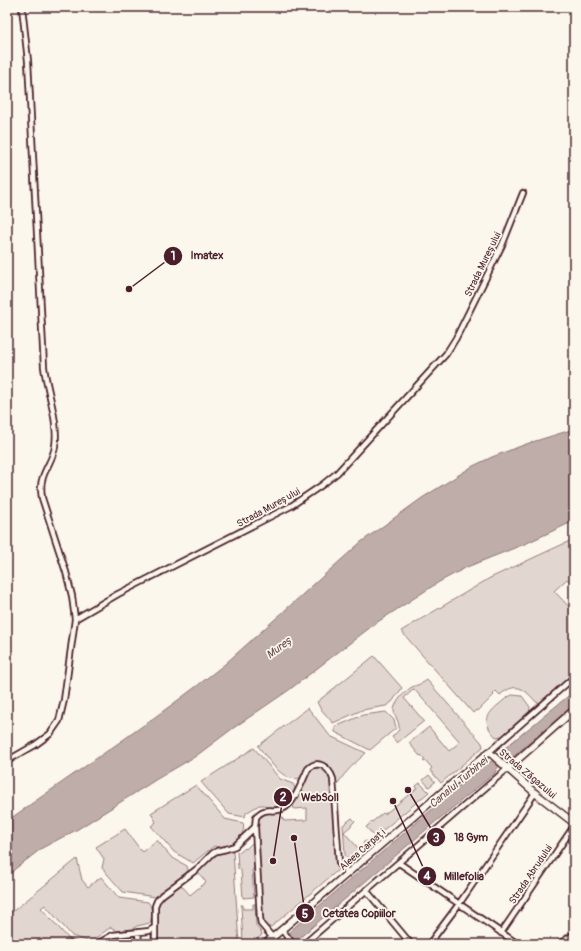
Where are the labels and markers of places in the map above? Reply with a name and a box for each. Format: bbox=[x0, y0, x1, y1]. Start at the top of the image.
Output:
callout: Imatex bbox=[163, 244, 232, 267]
callout: WebSoll bbox=[273, 785, 347, 808]
callout: 18 Gym bbox=[426, 826, 496, 849]
callout: Millefolia bbox=[417, 864, 492, 887]
callout: Cetatea Copiilor bbox=[295, 902, 404, 925]

